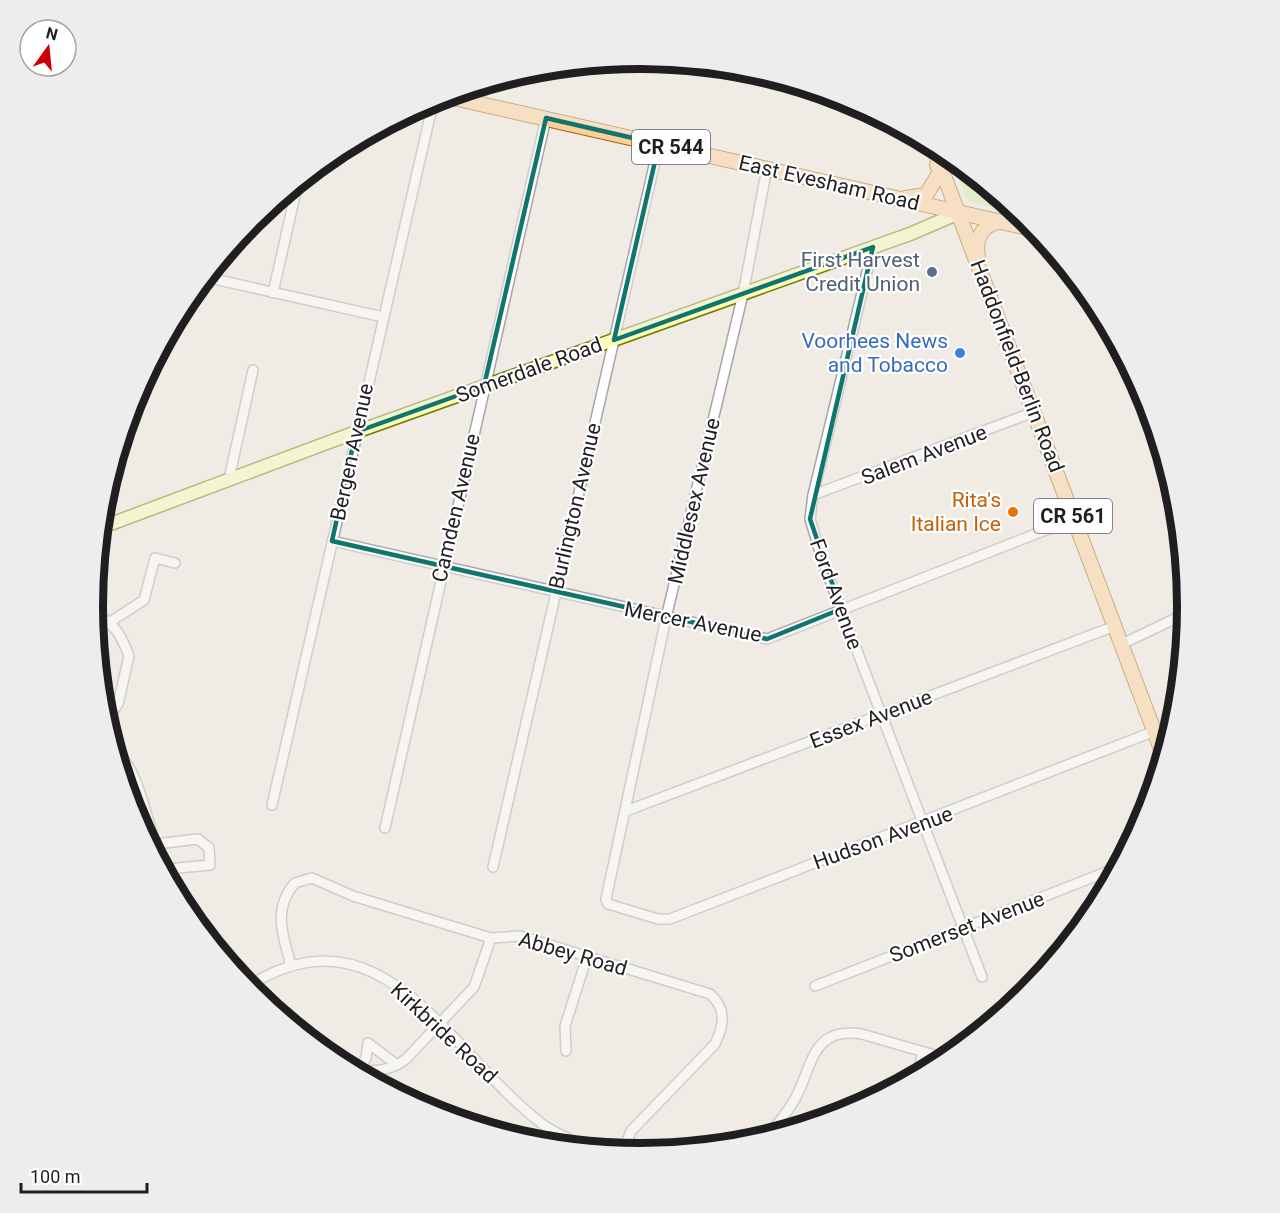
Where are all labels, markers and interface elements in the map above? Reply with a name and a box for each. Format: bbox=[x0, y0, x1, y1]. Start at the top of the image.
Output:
north arrow bbox=[18, 18, 78, 78]
text: N bbox=[44, 23, 60, 45]
road number: CR 544 bbox=[632, 130, 710, 164]
street label: East Evesham Road bbox=[736, 151, 922, 215]
place label: First Harvest Credit Union bbox=[801, 248, 920, 296]
street label: Haddonfield-Berlin Road bbox=[965, 256, 1069, 476]
marker: First Harvest Credit Union bbox=[925, 265, 939, 279]
place label: Voorhees News and Tobacco bbox=[801, 329, 948, 377]
street label: Somerdale Road bbox=[453, 332, 605, 408]
marker: Voorhees News and Tobacco bbox=[953, 346, 967, 360]
street label: Bergen Avenue bbox=[326, 381, 378, 523]
street label: Middlesex Avenue bbox=[663, 416, 725, 586]
street label: Salem Avenue bbox=[858, 420, 990, 490]
street label: Burlington Avenue bbox=[544, 421, 606, 591]
street label: Camden Avenue bbox=[427, 431, 485, 585]
place label: Rita's Italian Ice bbox=[911, 488, 1001, 536]
road number: CR 561 bbox=[1034, 499, 1112, 533]
marker: Rita's Italian Ice bbox=[1006, 505, 1020, 519]
street label: Ford Avenue bbox=[805, 535, 867, 653]
street label: Mercer Avenue bbox=[622, 597, 764, 647]
street label: Essex Avenue bbox=[806, 685, 936, 753]
street label: Hudson Avenue bbox=[810, 802, 956, 874]
street label: Somerset Avenue bbox=[886, 886, 1048, 968]
street label: Abbey Road bbox=[516, 927, 630, 981]
street label: Kirkbride Road bbox=[386, 978, 502, 1088]
scale bar bbox=[21, 1156, 147, 1194]
text: 100 m bbox=[30, 1166, 81, 1187]

